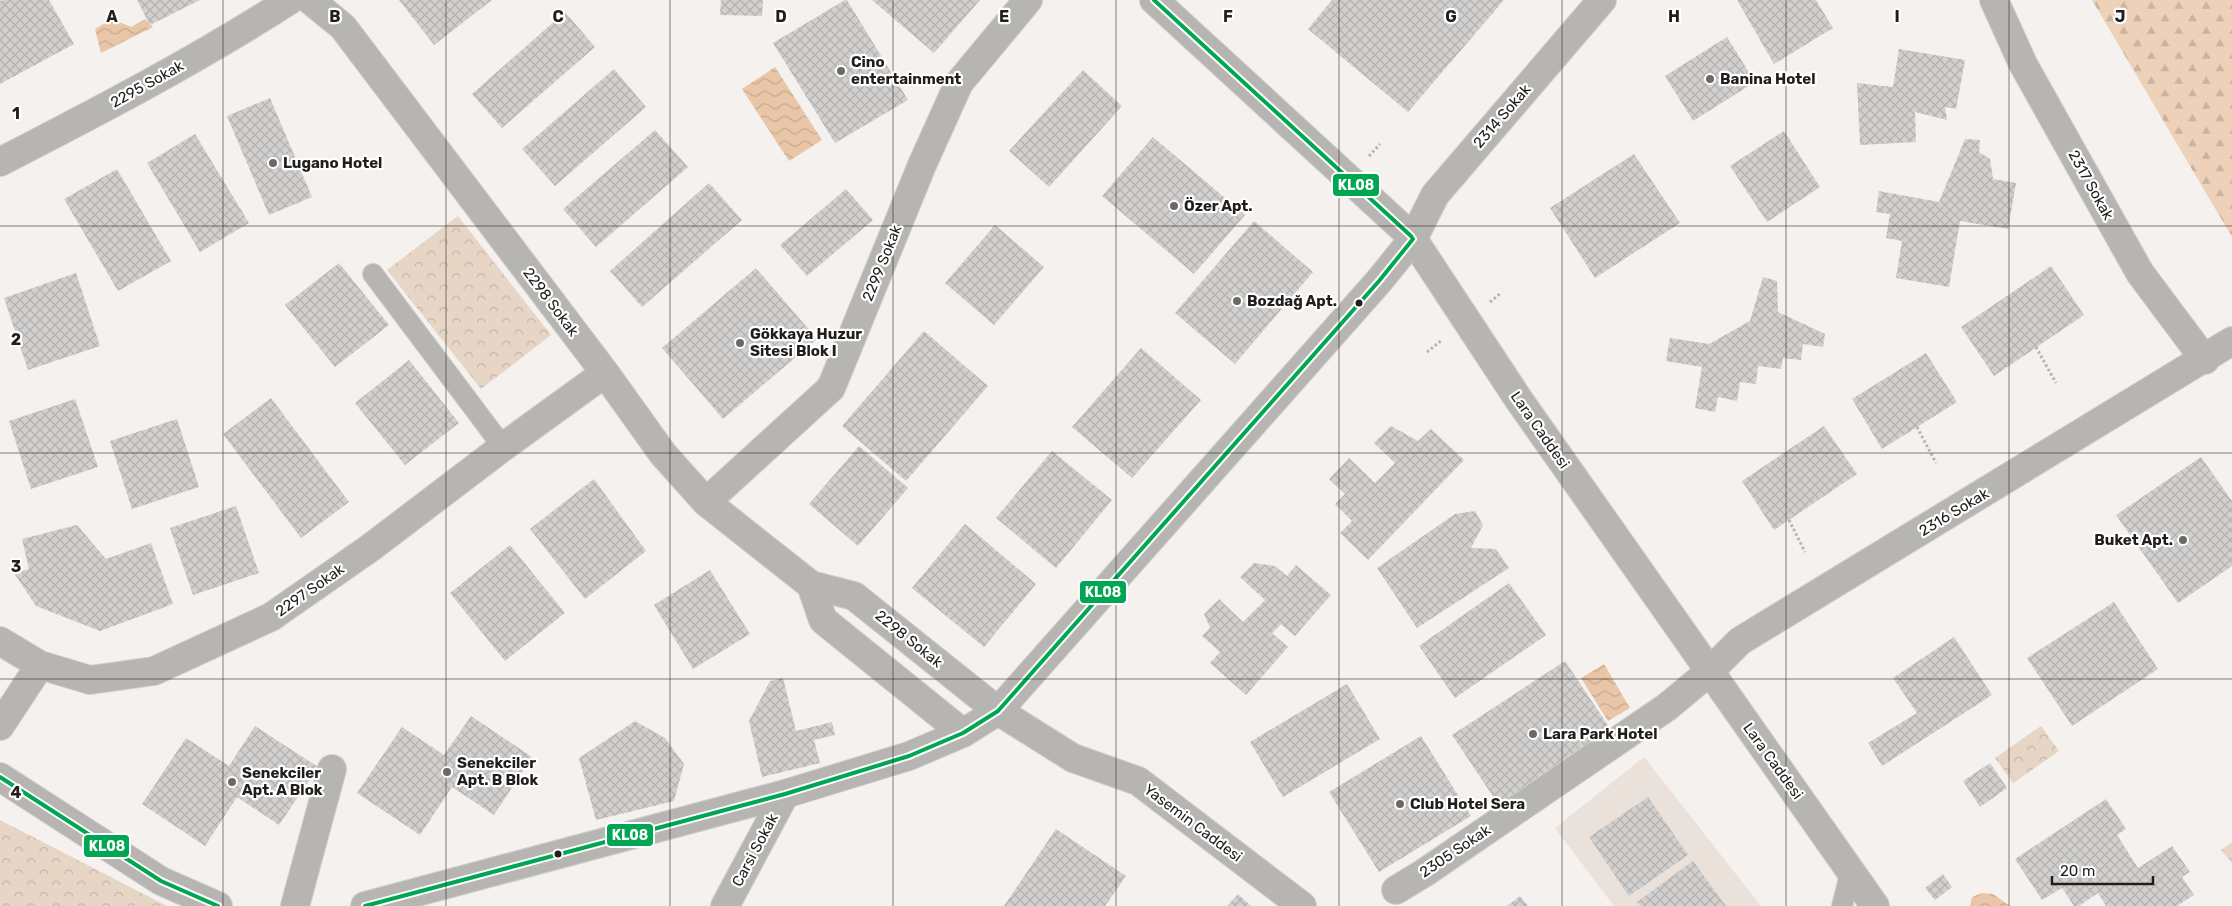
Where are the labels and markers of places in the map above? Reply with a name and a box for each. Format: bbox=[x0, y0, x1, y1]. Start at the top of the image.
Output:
place label: Cino entertainment bbox=[851, 53, 961, 88]
marker: Cino entertainment bbox=[835, 65, 847, 77]
place label: Banina Hotel bbox=[1720, 70, 1816, 88]
marker: Banina Hotel bbox=[1704, 73, 1716, 85]
place label: Lugano Hotel bbox=[283, 154, 382, 172]
marker: Lugano Hotel bbox=[267, 157, 279, 169]
place label: Özer Apt. bbox=[1184, 197, 1253, 215]
marker: Özer Apt. bbox=[1168, 200, 1180, 212]
place label: Bozdağ Apt. bbox=[1247, 292, 1337, 310]
marker: Bozdağ Apt. bbox=[1231, 295, 1243, 307]
unlabelled marker bbox=[1354, 298, 1364, 308]
place label: Gökkaya Huzur Sitesi Blok I bbox=[750, 325, 862, 360]
marker: Gökkaya Huzur Sitesi Blok I bbox=[734, 337, 746, 349]
place label: Buket Apt. bbox=[2094, 531, 2173, 549]
marker: Buket Apt. bbox=[2177, 534, 2189, 546]
place label: Lara Park Hotel bbox=[1543, 725, 1658, 743]
marker: Lara Park Hotel bbox=[1527, 728, 1539, 740]
place label: Senekciler Apt. B Blok bbox=[457, 754, 538, 789]
place label: Senekciler Apt. A Blok bbox=[242, 764, 323, 799]
marker: Senekciler Apt. B Blok bbox=[441, 766, 453, 778]
marker: Senekciler Apt. A Blok bbox=[226, 776, 238, 788]
place label: Club Hotel Sera bbox=[1410, 795, 1525, 813]
marker: Club Hotel Sera bbox=[1394, 798, 1406, 810]
unlabelled marker bbox=[553, 849, 563, 859]

